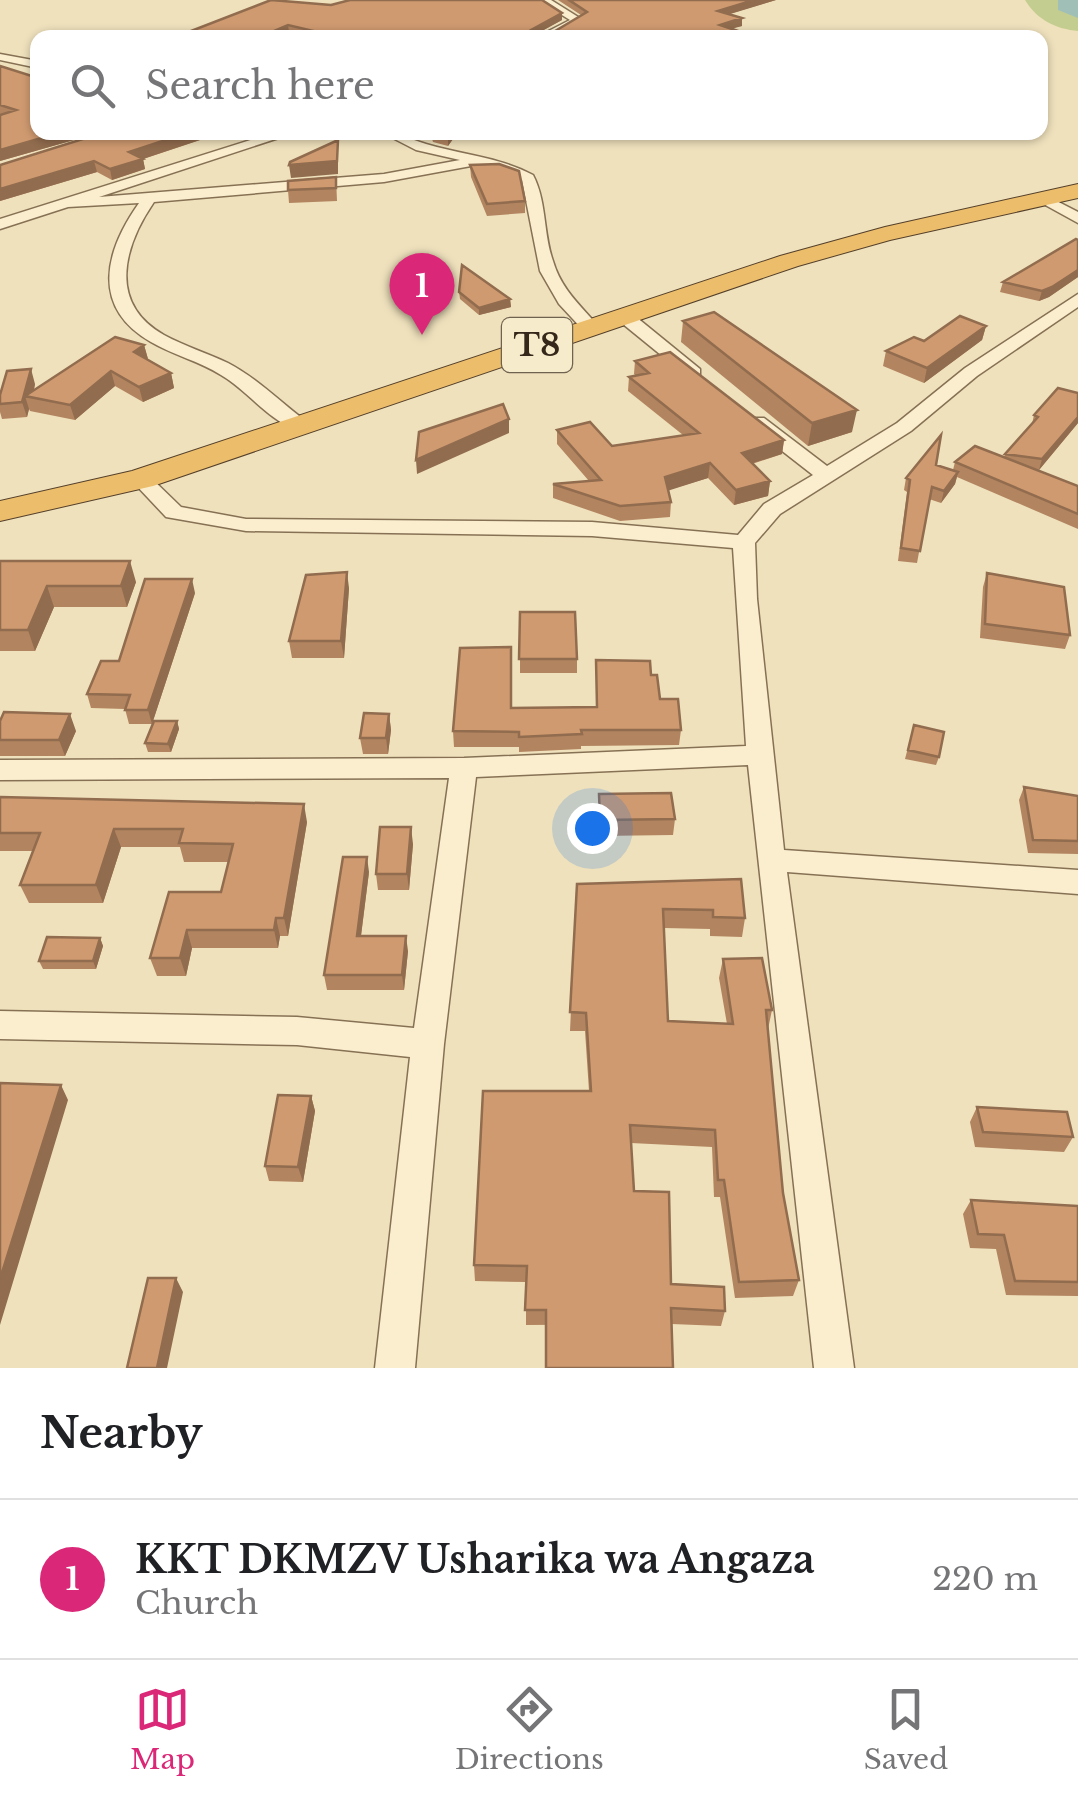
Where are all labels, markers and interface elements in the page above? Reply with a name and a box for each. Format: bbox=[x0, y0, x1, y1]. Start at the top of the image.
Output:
search box bbox=[30, 30, 1048, 140]
icon: search bbox=[65, 58, 120, 113]
text: Search here bbox=[145, 62, 375, 109]
pin: 1 bbox=[390, 252, 454, 335]
road number: T8 bbox=[502, 318, 572, 372]
your location bbox=[567, 803, 618, 854]
text: Nearby bbox=[40, 1407, 203, 1459]
text: KKT DKMZV Usharika wa Angaza bbox=[135, 1536, 815, 1583]
text: 1 bbox=[66, 1559, 79, 1599]
text: 220 m bbox=[932, 1559, 1038, 1599]
text: Church bbox=[135, 1583, 258, 1623]
tab: Map bbox=[130, 1682, 195, 1777]
tab: Directions bbox=[455, 1682, 604, 1777]
tab: Saved bbox=[864, 1682, 948, 1777]

